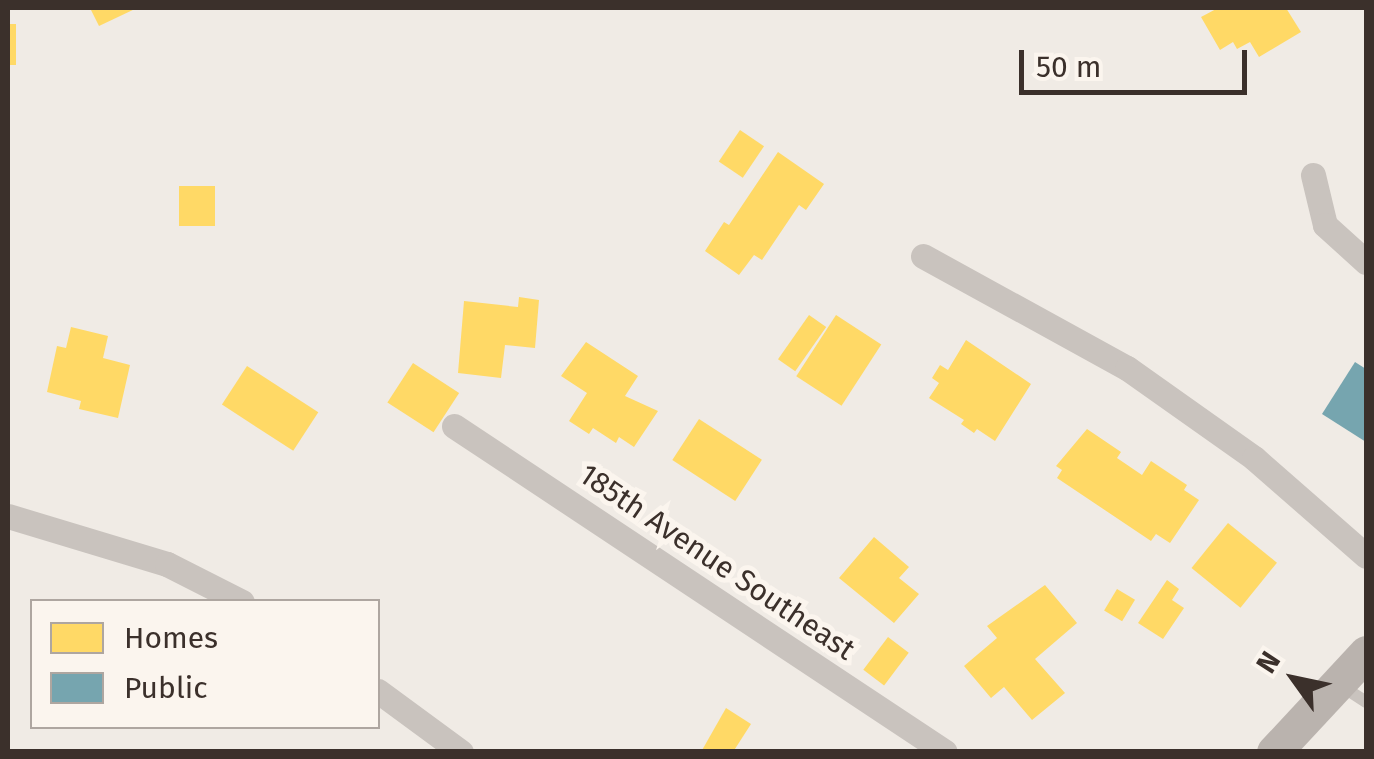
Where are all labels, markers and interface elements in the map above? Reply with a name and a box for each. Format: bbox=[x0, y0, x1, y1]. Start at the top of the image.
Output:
scale bar bbox=[1024, 30, 1252, 92]
text: 50 m bbox=[1036, 49, 1101, 85]
street label: 185th Avenue Southeast bbox=[572, 456, 862, 668]
legend bbox=[30, 599, 380, 729]
text: Homes bbox=[124, 620, 218, 656]
north arrow bbox=[1244, 629, 1344, 729]
text: N bbox=[1250, 646, 1287, 679]
text: Public bbox=[124, 670, 208, 706]

